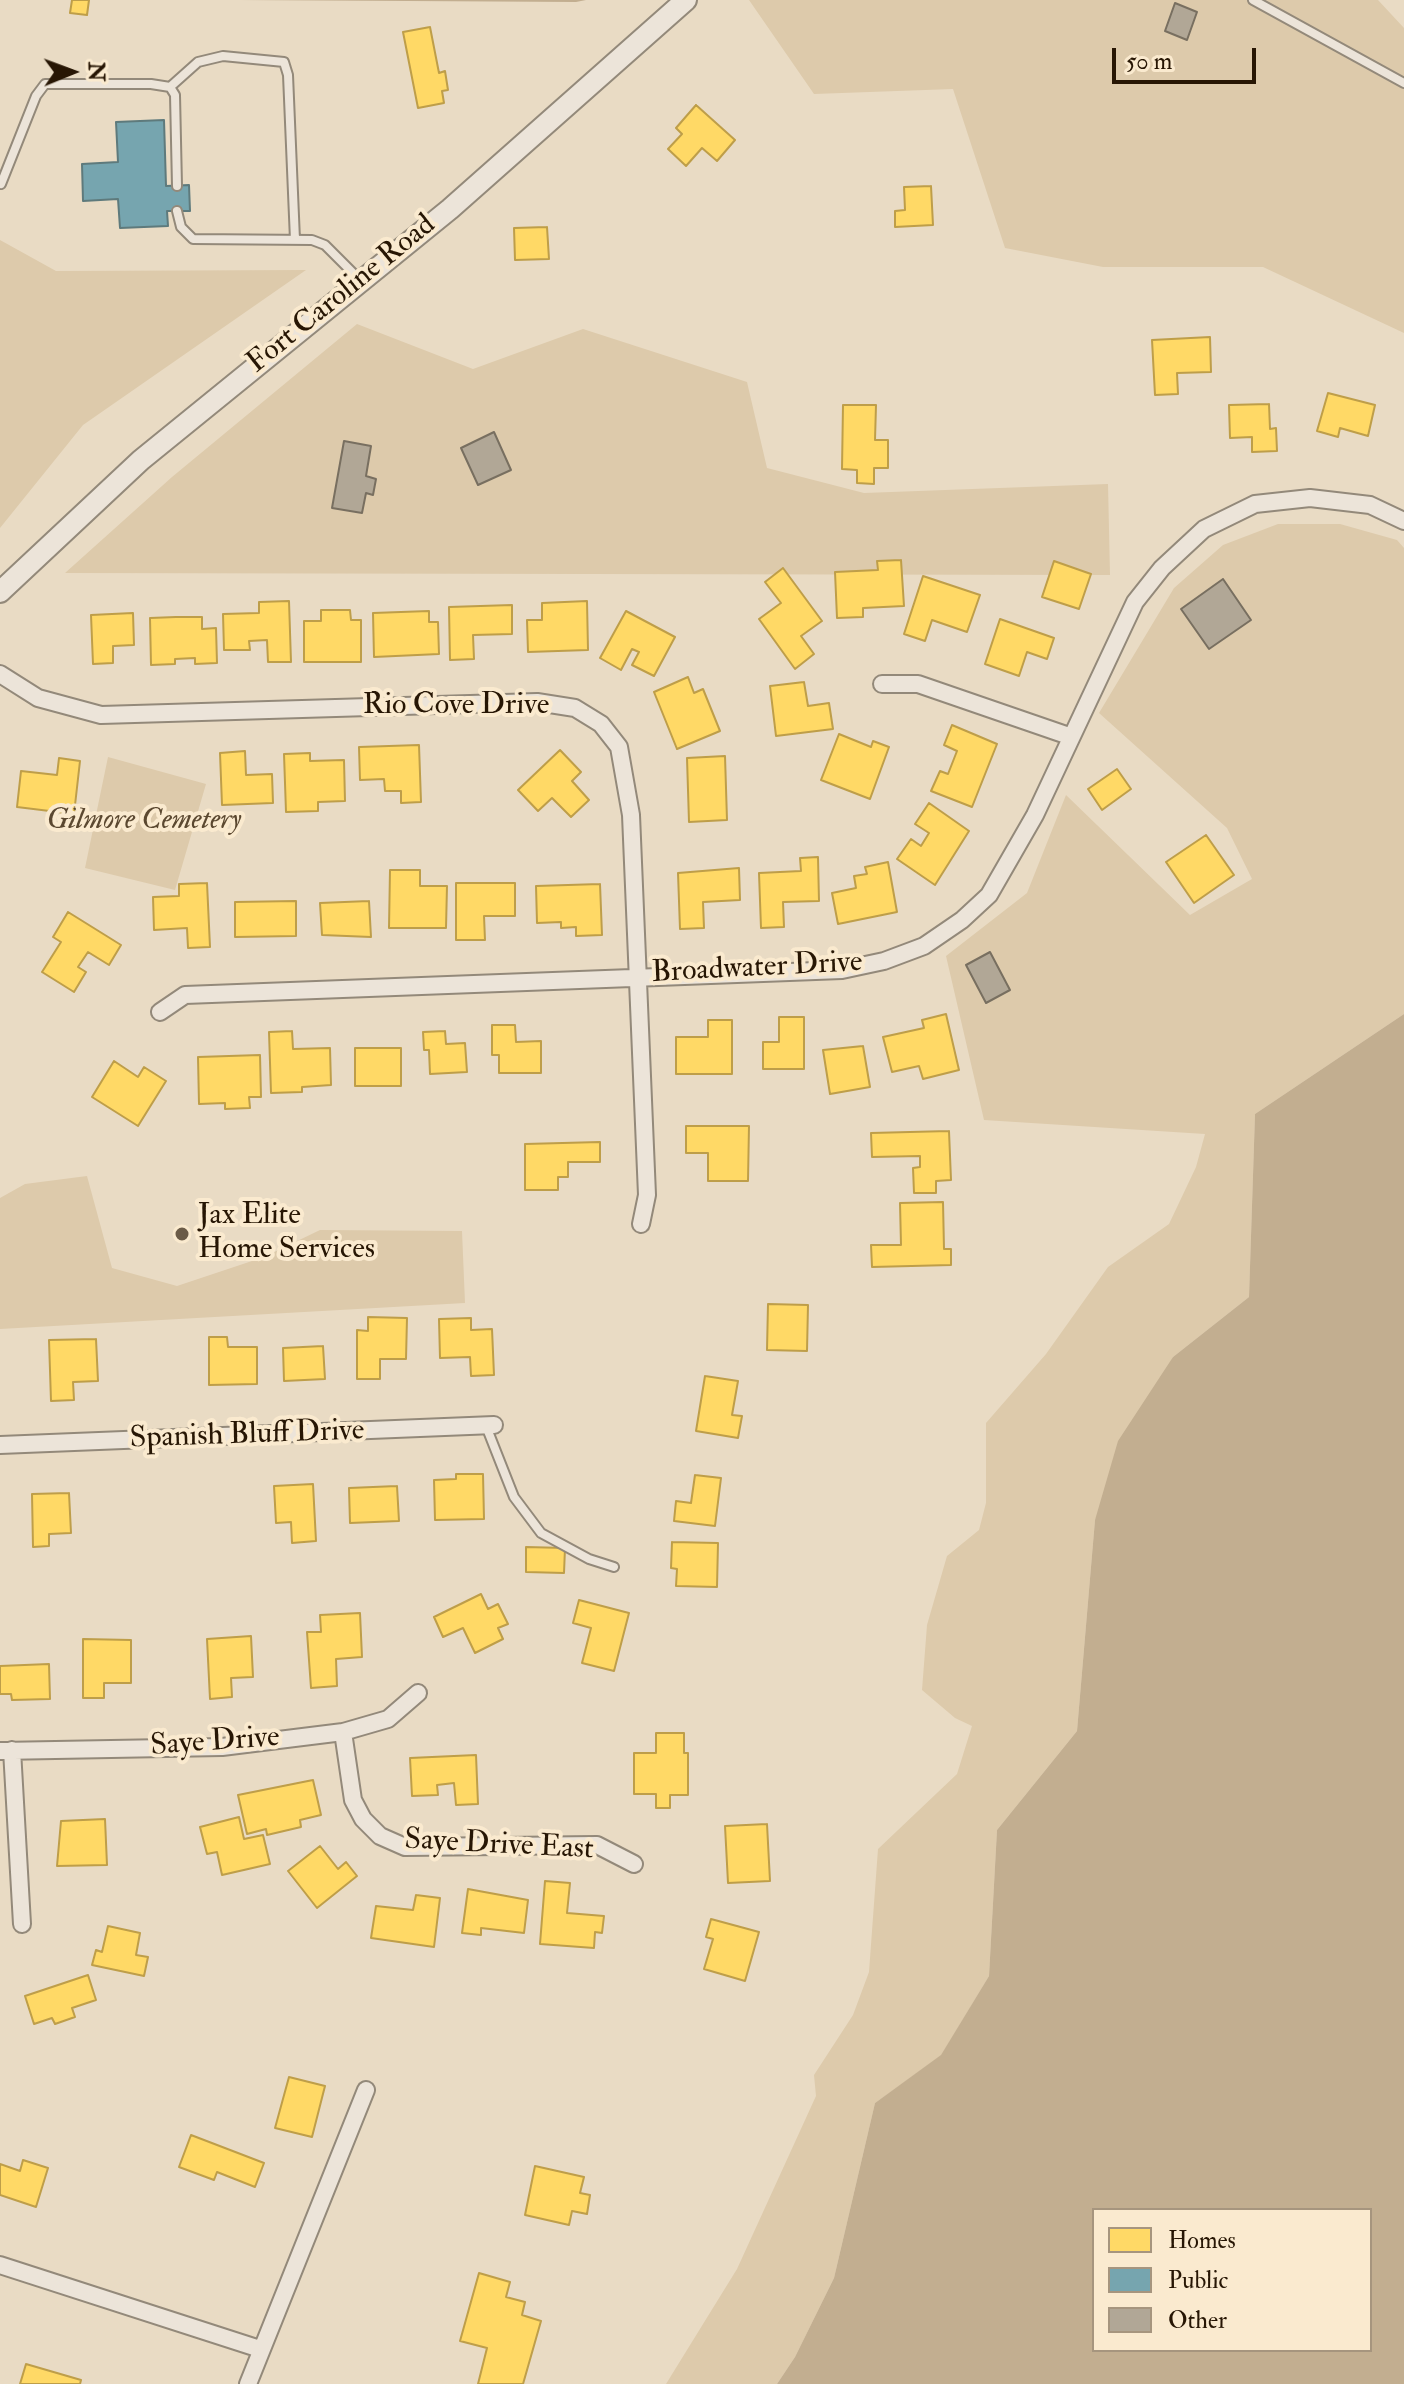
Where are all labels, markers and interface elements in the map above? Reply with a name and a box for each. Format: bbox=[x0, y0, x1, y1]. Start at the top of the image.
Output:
north arrow bbox=[32, 32, 112, 112]
scale bar bbox=[1116, 32, 1260, 82]
text: 50 m bbox=[1126, 46, 1172, 77]
text: N bbox=[82, 61, 110, 82]
street label: Fort Caroline Road bbox=[241, 208, 443, 382]
street label: Rio Cove Drive bbox=[363, 689, 549, 725]
park label: Gilmore Cemetery bbox=[46, 804, 242, 840]
street label: Broadwater Drive bbox=[651, 945, 863, 993]
place label: Jax Elite Home Services bbox=[198, 1199, 375, 1270]
marker: Jax Elite Home Services bbox=[173, 1225, 191, 1243]
street label: Spanish Bluff Drive bbox=[129, 1414, 365, 1458]
street label: Saye Drive bbox=[149, 1721, 281, 1765]
street label: Saye Drive East bbox=[403, 1823, 595, 1869]
legend bbox=[1092, 2208, 1372, 2352]
text: Homes bbox=[1168, 2225, 1236, 2256]
text: Public bbox=[1168, 2265, 1228, 2296]
text: Other bbox=[1168, 2305, 1227, 2336]

